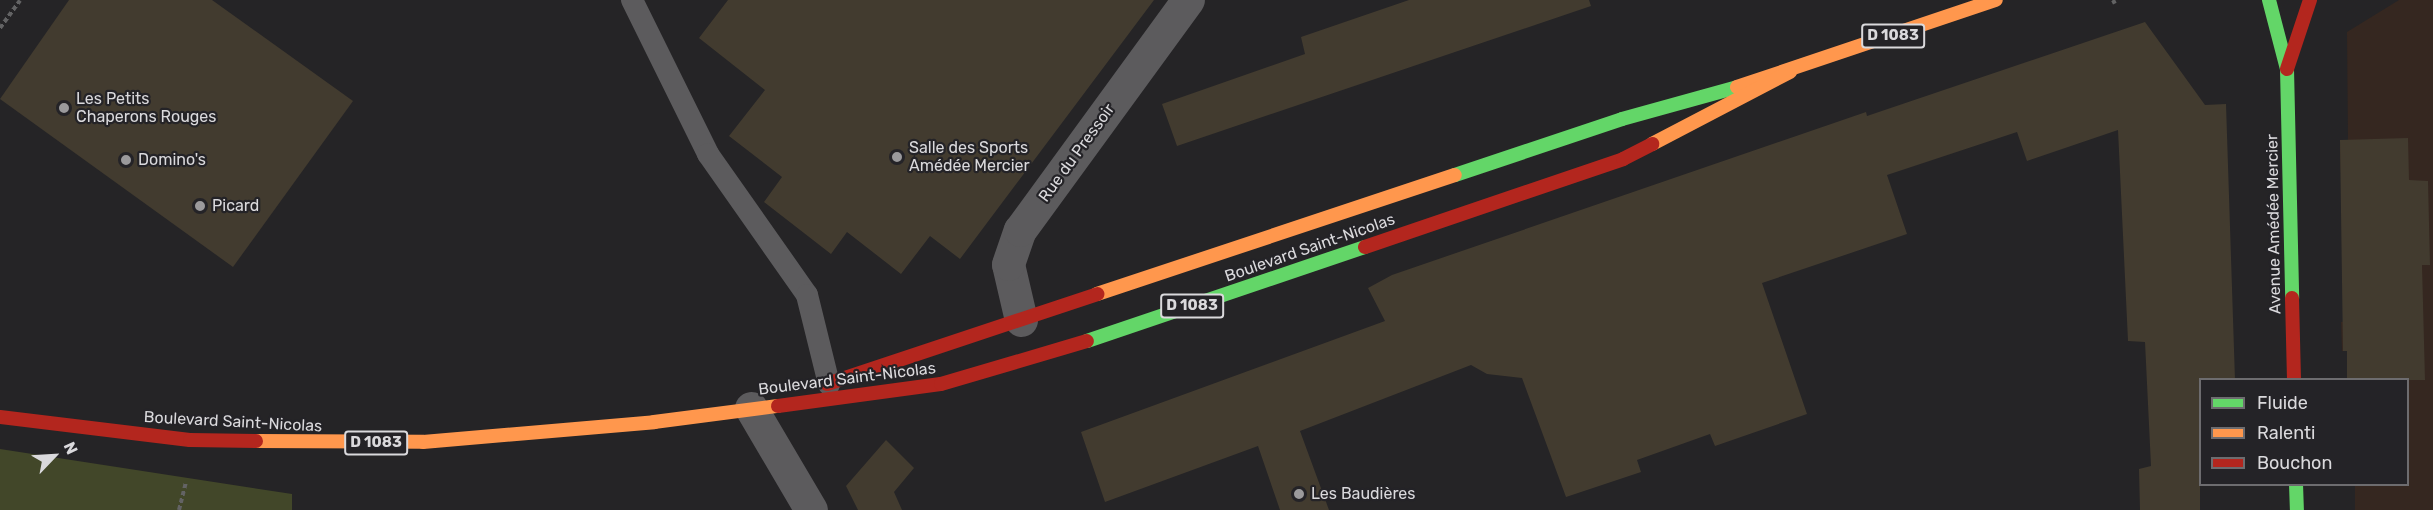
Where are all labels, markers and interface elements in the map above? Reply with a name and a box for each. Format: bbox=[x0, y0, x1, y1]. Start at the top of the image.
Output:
road number: D 1083 bbox=[1860, 24, 1926, 48]
place label: Les Petits Chaperons Rouges bbox=[76, 89, 216, 127]
street label: Rue du Pressoir bbox=[1035, 100, 1119, 206]
marker: Les Petits Chaperons Rouges bbox=[57, 101, 71, 115]
street label: Avenue Amédée Mercier bbox=[2263, 134, 2285, 314]
place label: Salle des Sports Amédée Mercier bbox=[909, 138, 1030, 176]
place label: Domino's bbox=[138, 150, 206, 170]
marker: Salle des Sports Amédée Mercier bbox=[890, 150, 904, 164]
marker: Domino's bbox=[119, 153, 133, 167]
place label: Picard bbox=[212, 196, 259, 216]
marker: Picard bbox=[193, 199, 207, 213]
street label: Boulevard Saint-Nicolas bbox=[1222, 210, 1398, 286]
road number: D 1083 bbox=[1159, 294, 1225, 318]
street label: Boulevard Saint-Nicolas bbox=[757, 359, 937, 399]
legend bbox=[2199, 378, 2409, 486]
text: Fluide bbox=[2257, 392, 2308, 414]
street label: Boulevard Saint-Nicolas bbox=[143, 408, 323, 436]
text: Ralenti bbox=[2257, 422, 2315, 444]
north arrow bbox=[24, 426, 84, 486]
road number: D 1083 bbox=[343, 431, 409, 455]
text: N bbox=[60, 439, 82, 457]
text: Bouchon bbox=[2257, 452, 2332, 474]
place label: Les Baudières bbox=[1311, 484, 1415, 504]
marker: Les Baudières bbox=[1292, 487, 1306, 501]

